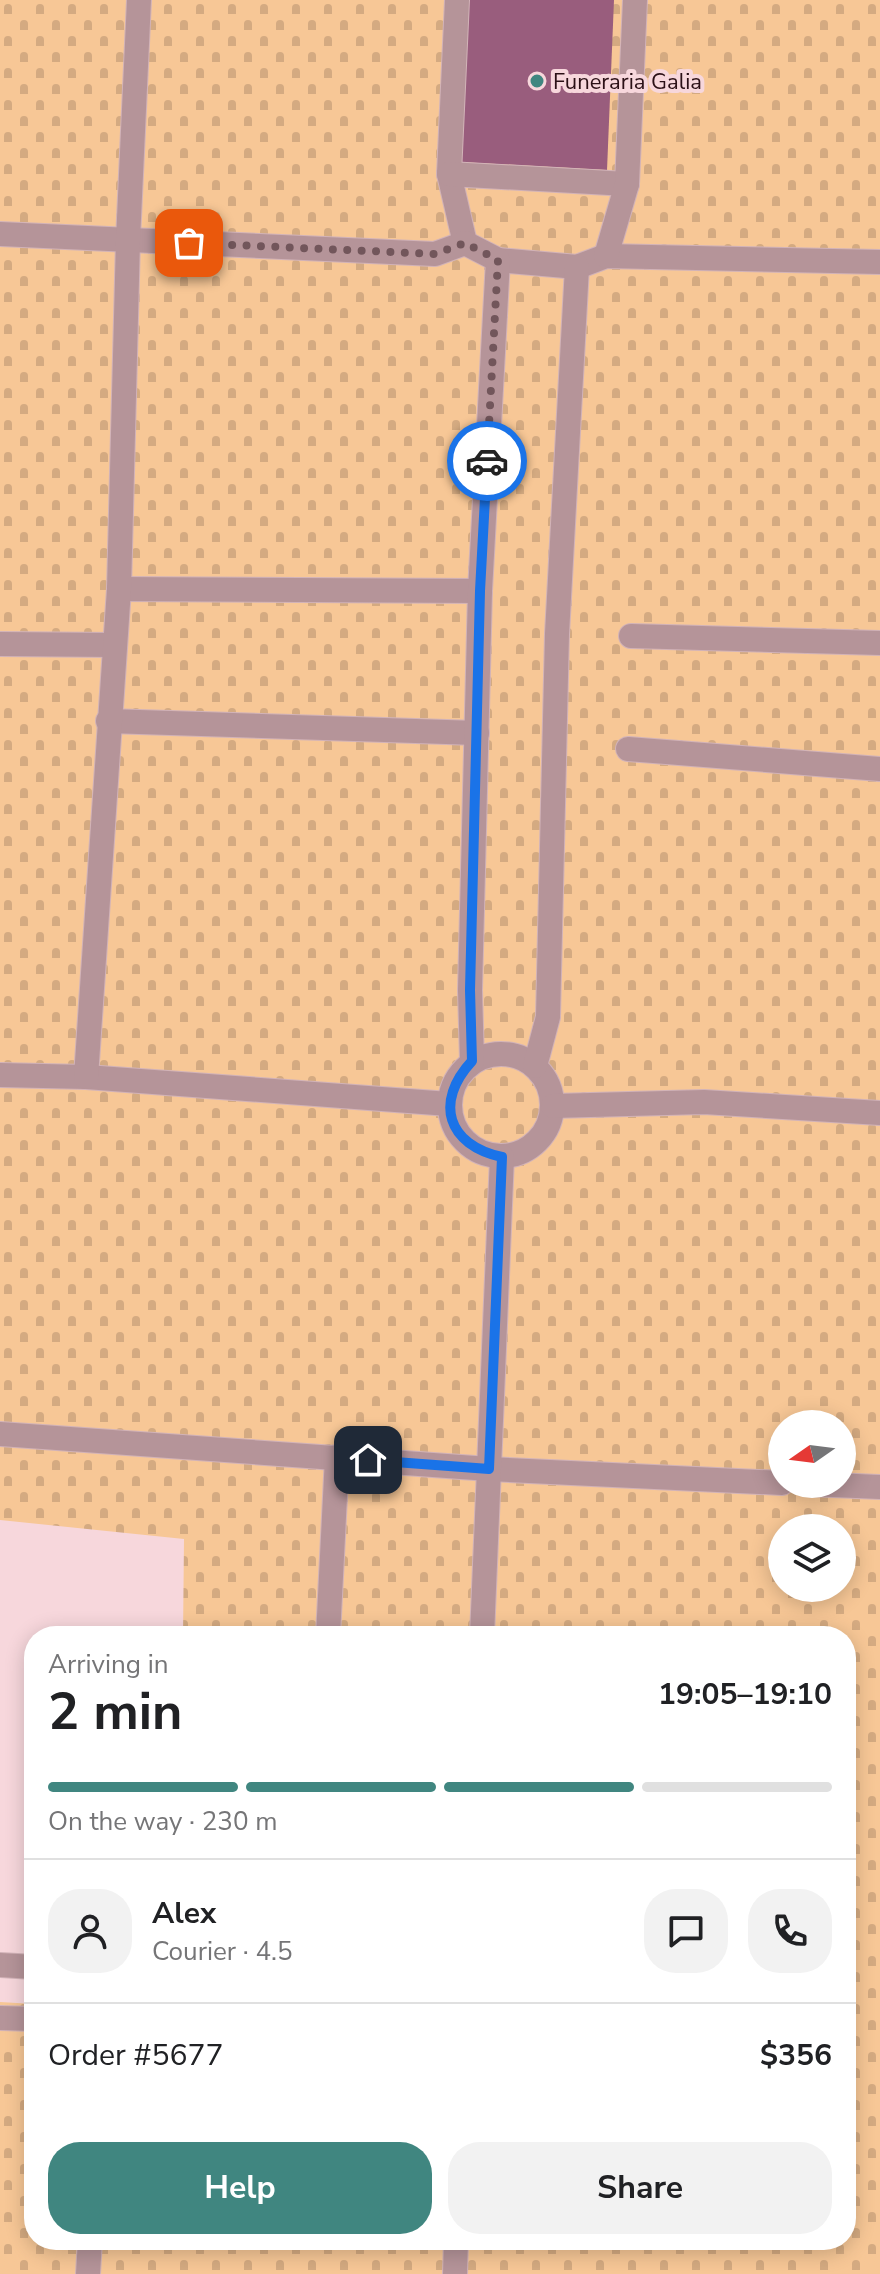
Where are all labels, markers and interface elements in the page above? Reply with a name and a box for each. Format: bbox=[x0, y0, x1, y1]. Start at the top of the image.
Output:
place label: Funeraria Galia bbox=[553, 67, 702, 97]
marker: Funeraria Galia bbox=[528, 72, 546, 90]
pin bbox=[155, 209, 223, 277]
icon: bag bbox=[167, 221, 211, 265]
courier bbox=[447, 421, 527, 501]
icon: car bbox=[465, 439, 509, 483]
north arrow bbox=[768, 1410, 856, 1498]
map controls bbox=[768, 1410, 856, 1602]
pin bbox=[334, 1426, 402, 1494]
icon: home bbox=[346, 1438, 390, 1482]
button: layers bbox=[768, 1514, 856, 1602]
text: Arriving in bbox=[48, 1647, 169, 1682]
text: 19:05–19:10 bbox=[658, 1674, 832, 1715]
text: 2 min bbox=[48, 1676, 183, 1747]
text: On the way · 230 m bbox=[48, 1804, 277, 1839]
button: person bbox=[48, 1889, 132, 1973]
button: chat bbox=[644, 1889, 728, 1973]
button: phone bbox=[748, 1889, 832, 1973]
text: Alex bbox=[152, 1893, 216, 1934]
text: Courier · 4.5 bbox=[152, 1934, 293, 1969]
text: Order #5677 bbox=[48, 2035, 223, 2076]
text: $356 bbox=[760, 2035, 832, 2076]
button: Help bbox=[48, 2142, 432, 2234]
button: Share bbox=[448, 2142, 832, 2234]

